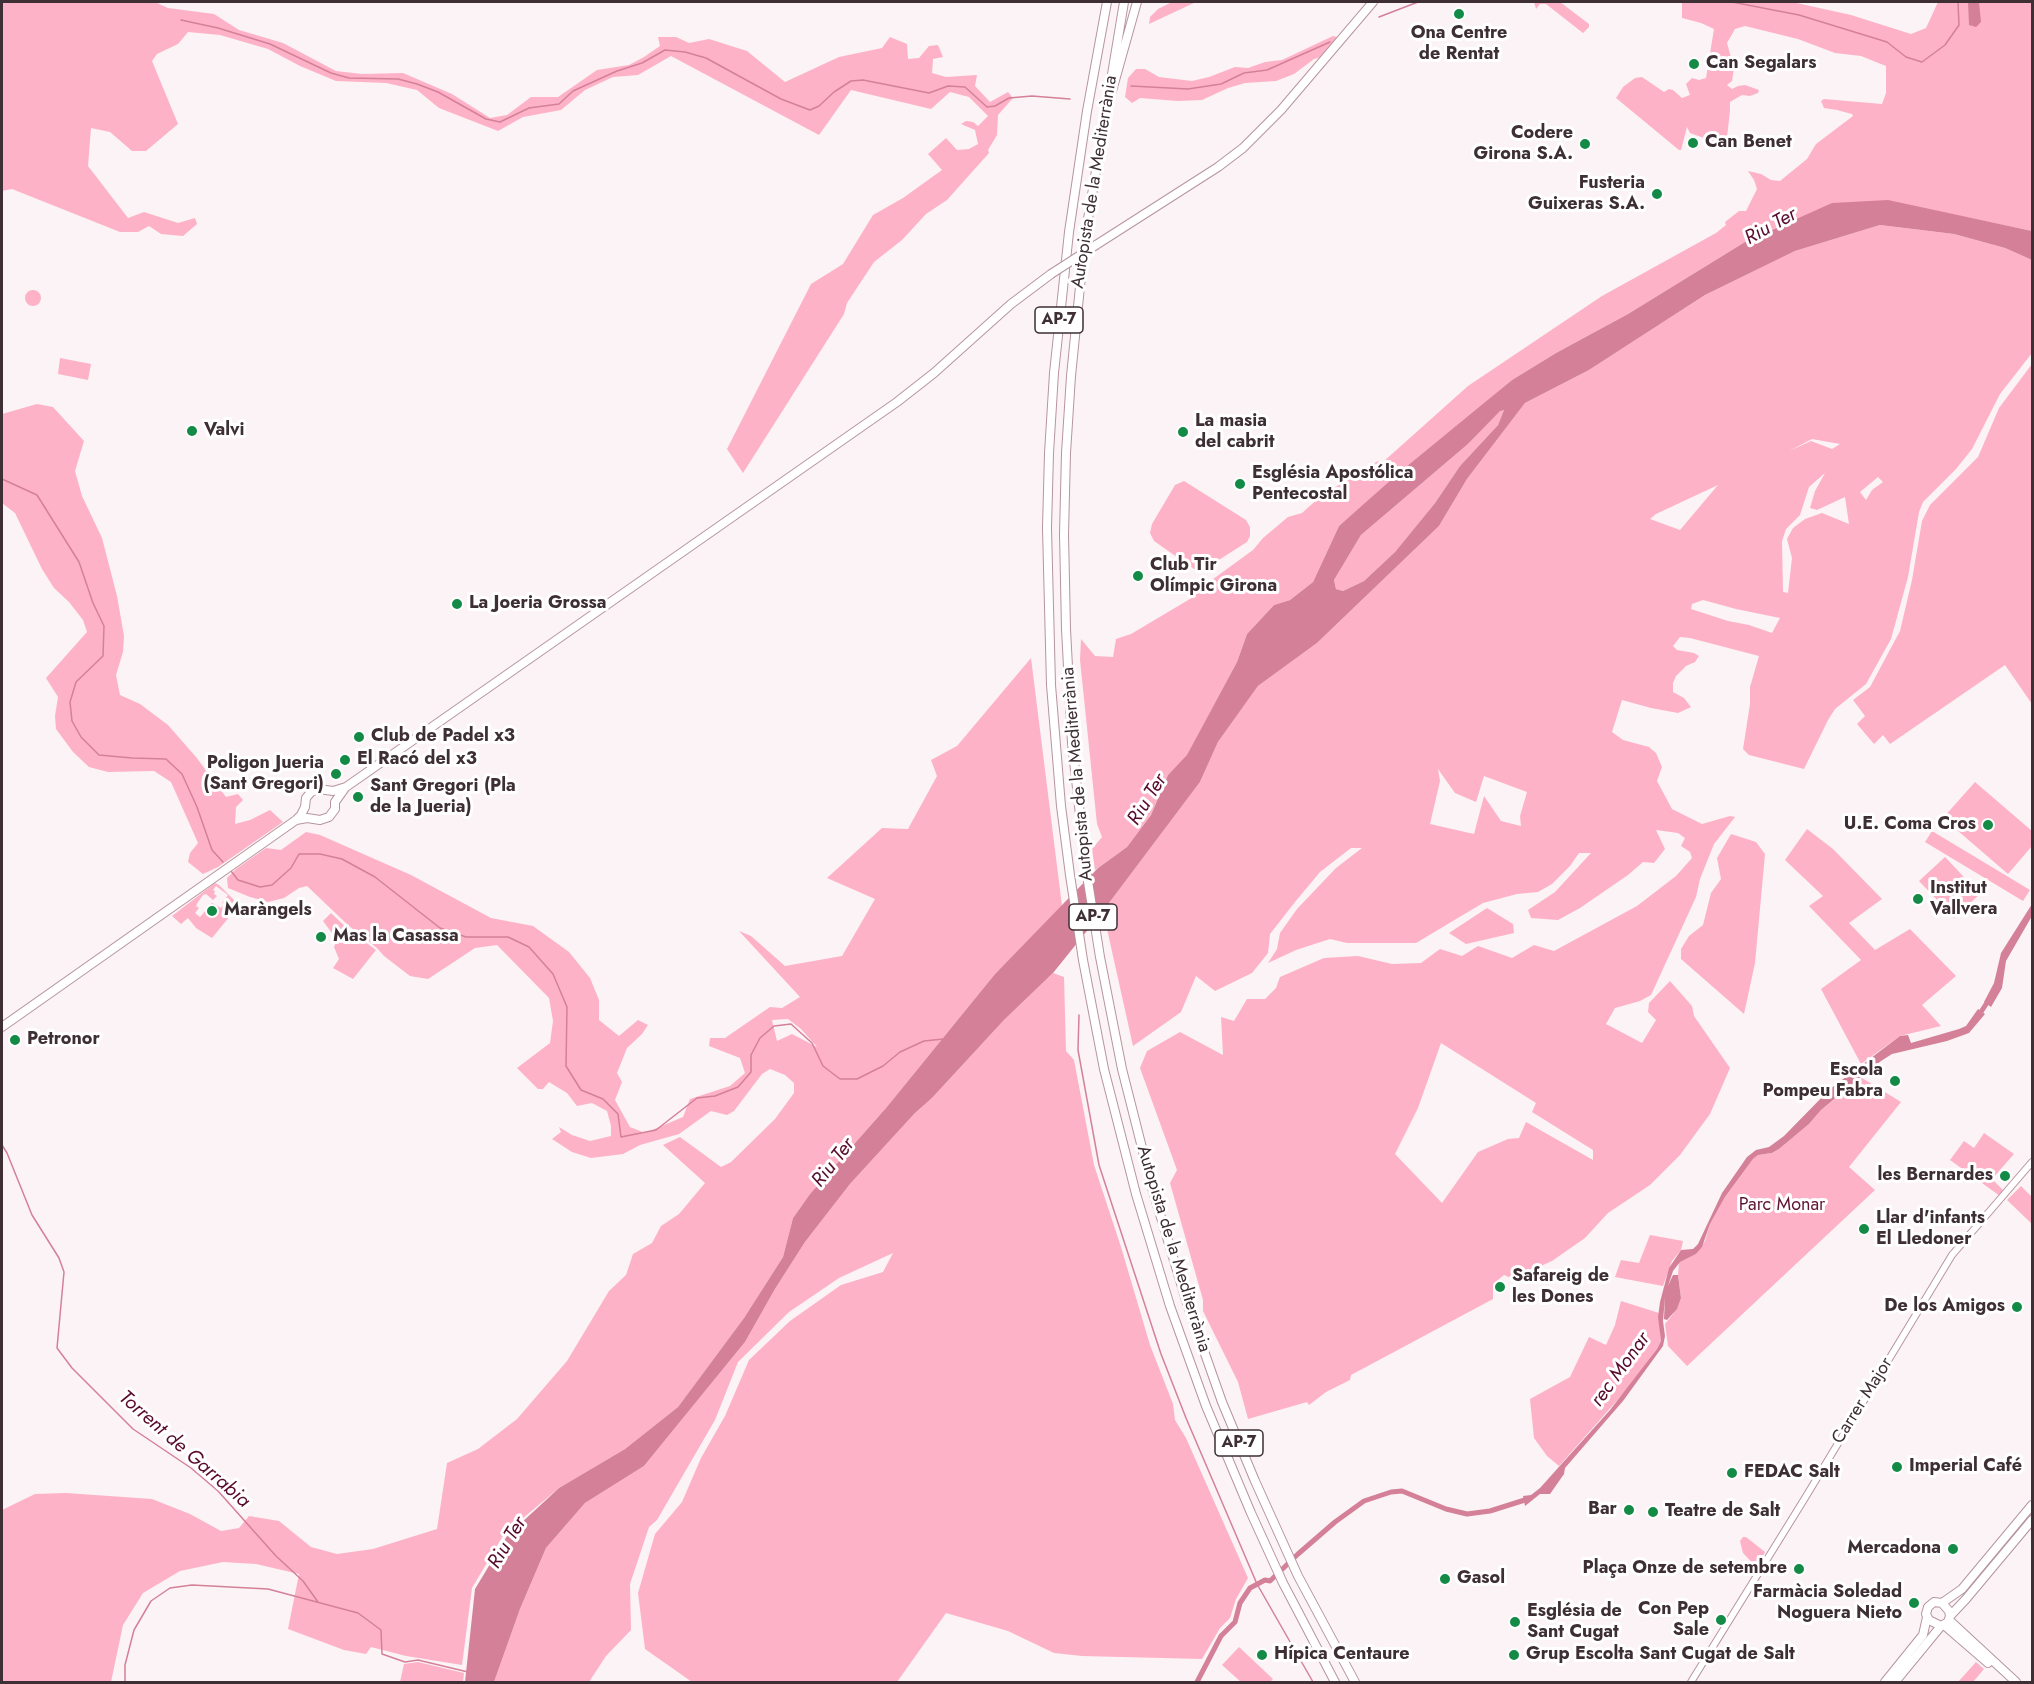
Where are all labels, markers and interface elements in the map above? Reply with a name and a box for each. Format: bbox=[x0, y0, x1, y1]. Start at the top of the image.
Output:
marker: Ona Centre de Rentat bbox=[1452, 7, 1466, 21]
place label: Ona Centre de Rentat bbox=[1411, 23, 1507, 66]
place label: Can Segalars bbox=[1706, 53, 1816, 75]
marker: Can Segalars bbox=[1687, 57, 1701, 71]
street label: Autopista de la Mediterrània bbox=[1068, 74, 1122, 290]
place label: Codere Girona S.A. bbox=[1474, 123, 1573, 166]
place label: Can Benet bbox=[1705, 132, 1792, 154]
marker: Can Benet bbox=[1686, 136, 1700, 150]
marker: Codere Girona S.A. bbox=[1578, 137, 1592, 151]
place label: Fusteria Guixeras S.A. bbox=[1528, 173, 1645, 216]
marker: Fusteria Guixeras S.A. bbox=[1650, 187, 1664, 201]
water label: Riu Ter bbox=[1741, 203, 1801, 251]
road number: AP-7 bbox=[1035, 307, 1083, 333]
place label: La masia del cabrit bbox=[1195, 411, 1274, 454]
place label: Valvi bbox=[204, 420, 244, 442]
marker: Valvi bbox=[185, 424, 199, 438]
marker: La masia del cabrit bbox=[1176, 425, 1190, 439]
place label: Església Apostólica Pentecostal bbox=[1252, 463, 1413, 506]
marker: Església Apostólica Pentecostal bbox=[1233, 477, 1247, 491]
place label: Club Tir Olímpic Girona bbox=[1150, 555, 1277, 598]
marker: Club Tir Olímpic Girona bbox=[1131, 569, 1145, 583]
place label: La Joeria Grossa bbox=[469, 593, 606, 615]
marker: La Joeria Grossa bbox=[450, 597, 464, 611]
street label: Autopista de la Mediterrània bbox=[1058, 666, 1098, 882]
place label: Club de Padel x3 bbox=[371, 726, 515, 748]
marker: Club de Padel x3 bbox=[352, 730, 366, 744]
place label: El Racó del x3 bbox=[357, 749, 477, 771]
place label: Poligon Jueria (Sant Gregori) bbox=[203, 753, 324, 795]
marker: El Racó del x3 bbox=[338, 753, 352, 767]
marker: Poligon Jueria (Sant Gregori) bbox=[329, 767, 343, 781]
water label: Riu Ter bbox=[1123, 770, 1173, 830]
place label: Sant Gregori (Pla de la Jueria) bbox=[370, 776, 516, 818]
marker: Sant Gregori (Pla de la Jueria) bbox=[351, 790, 365, 804]
place label: U.E. Coma Cros bbox=[1844, 814, 1976, 836]
marker: U.E. Coma Cros bbox=[1981, 818, 1995, 832]
place label: Institut Vallvera bbox=[1930, 878, 1997, 920]
marker: Institut Vallvera bbox=[1911, 892, 1925, 906]
place label: Maràngels bbox=[224, 900, 312, 922]
marker: Maràngels bbox=[205, 904, 219, 918]
road number: AP-7 bbox=[1069, 904, 1117, 930]
place label: Mas la Casassa bbox=[333, 926, 459, 948]
marker: Mas la Casassa bbox=[314, 930, 328, 944]
place label: Petronor bbox=[27, 1029, 100, 1051]
marker: Petronor bbox=[8, 1033, 22, 1047]
place label: Escola Pompeu Fabra bbox=[1762, 1060, 1883, 1102]
marker: Escola Pompeu Fabra bbox=[1888, 1074, 1902, 1088]
water label: Riu Ter bbox=[807, 1134, 861, 1192]
street label: Autopista de la Mediterrània bbox=[1131, 1143, 1215, 1355]
place label: les Bernardes bbox=[1877, 1165, 1993, 1187]
marker: les Bernardes bbox=[1998, 1169, 2012, 1183]
park label: Parc Monar bbox=[1739, 1195, 1825, 1217]
place label: Llar d'infants El Lledoner bbox=[1876, 1208, 1985, 1250]
marker: Llar d'infants El Lledoner bbox=[1857, 1222, 1871, 1236]
place label: Safareig de les Dones bbox=[1512, 1266, 1609, 1308]
marker: Safareig de les Dones bbox=[1493, 1280, 1507, 1294]
place label: De los Amigos bbox=[1884, 1296, 2005, 1318]
marker: De los Amigos bbox=[2010, 1300, 2024, 1314]
water label: rec Monar bbox=[1586, 1328, 1656, 1412]
street label: Carrer Major bbox=[1828, 1354, 1898, 1448]
water label: Torrent de Garrabia bbox=[113, 1386, 255, 1514]
road number: AP-7 bbox=[1215, 1430, 1263, 1456]
place label: Imperial Café bbox=[1909, 1456, 2022, 1478]
marker: Imperial Café bbox=[1890, 1460, 1904, 1474]
place label: FEDAC Salt bbox=[1744, 1462, 1840, 1484]
marker: FEDAC Salt bbox=[1725, 1466, 1739, 1480]
place label: Bar bbox=[1588, 1499, 1617, 1521]
place label: Teatre de Salt bbox=[1665, 1501, 1780, 1523]
marker: Bar bbox=[1622, 1503, 1636, 1517]
marker: Teatre de Salt bbox=[1646, 1505, 1660, 1519]
water label: Riu Ter bbox=[483, 1513, 533, 1573]
place label: Mercadona bbox=[1847, 1538, 1941, 1560]
marker: Mercadona bbox=[1946, 1542, 1960, 1556]
place label: Plaça Onze de setembre bbox=[1583, 1558, 1787, 1580]
marker: Plaça Onze de setembre bbox=[1792, 1562, 1806, 1576]
place label: Gasol bbox=[1457, 1568, 1505, 1590]
marker: Gasol bbox=[1438, 1572, 1452, 1586]
place label: Farmàcia Soledad Noguera Nieto bbox=[1753, 1582, 1902, 1624]
marker: Farmàcia Soledad Noguera Nieto bbox=[1907, 1596, 1921, 1610]
place label: Con Pep Sale bbox=[1638, 1599, 1709, 1642]
place label: Església de Sant Cugat bbox=[1527, 1601, 1622, 1644]
marker: Con Pep Sale bbox=[1714, 1613, 1728, 1627]
marker: Església de Sant Cugat bbox=[1508, 1615, 1522, 1629]
place label: Hípica Centaure bbox=[1274, 1644, 1410, 1666]
place label: Grup Escolta Sant Cugat de Salt bbox=[1526, 1644, 1795, 1666]
marker: Hípica Centaure bbox=[1255, 1648, 1269, 1662]
marker: Grup Escolta Sant Cugat de Salt bbox=[1507, 1648, 1521, 1662]

